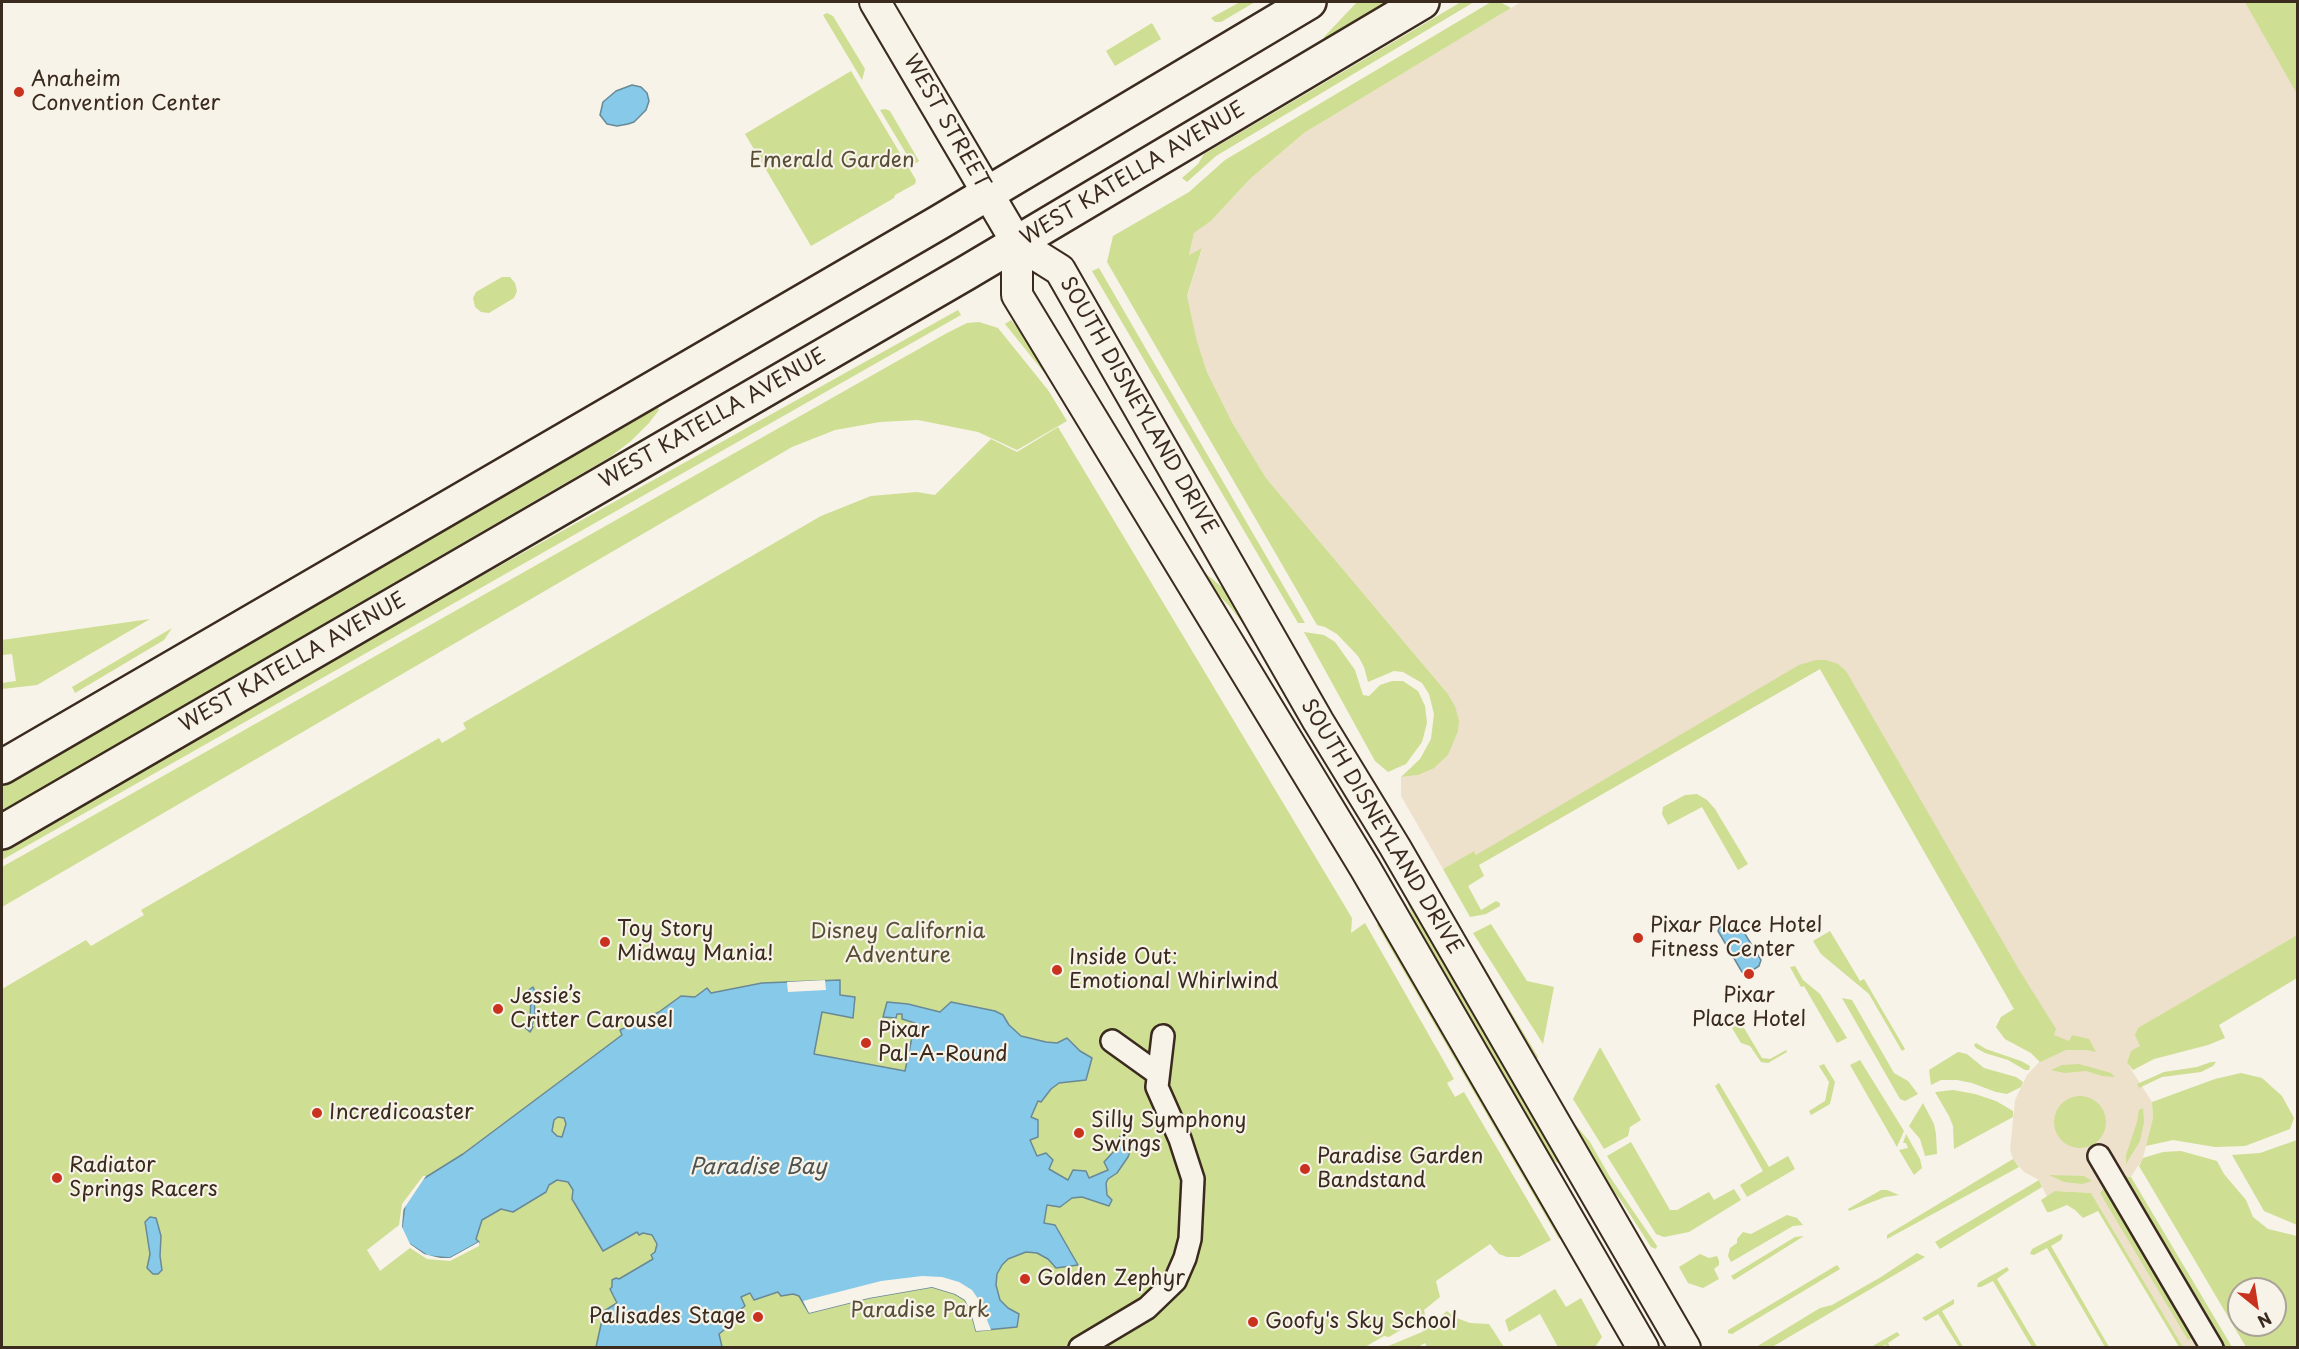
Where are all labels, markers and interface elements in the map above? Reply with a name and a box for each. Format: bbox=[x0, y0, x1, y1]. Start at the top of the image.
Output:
street label: WEST STREET bbox=[897, 50, 995, 194]
place label: Anaheim Convention Center bbox=[31, 67, 220, 117]
marker: Anaheim Convention Center bbox=[12, 85, 26, 99]
street label: WEST KATELLA AVENUE bbox=[1016, 97, 1250, 251]
park label: Emerald Garden bbox=[749, 148, 915, 174]
street label: SOUTH DISNEYLAND DRIVE bbox=[1054, 273, 1222, 539]
street label: WEST KATELLA AVENUE bbox=[595, 344, 831, 494]
street label: WEST KATELLA AVENUE bbox=[175, 588, 411, 738]
street label: SOUTH DISNEYLAND DRIVE bbox=[1295, 695, 1467, 959]
place label: Pixar Place Hotel Fitness Center bbox=[1650, 913, 1822, 963]
place label: Toy Story Midway Mania! bbox=[617, 917, 774, 967]
park label: Disney California Adventure bbox=[811, 919, 985, 969]
marker: Pixar Place Hotel Fitness Center bbox=[1631, 931, 1645, 945]
marker: Toy Story Midway Mania! bbox=[598, 935, 612, 949]
place label: Inside Out: Emotional Whirlwind bbox=[1069, 945, 1278, 995]
marker: Inside Out: Emotional Whirlwind bbox=[1050, 963, 1064, 977]
marker: Pixar Place Hotel bbox=[1742, 967, 1756, 981]
place label: Pixar Place Hotel bbox=[1692, 983, 1806, 1033]
place label: Jessie’s Critter Carousel bbox=[510, 984, 673, 1034]
marker: Jessie’s Critter Carousel bbox=[491, 1002, 505, 1016]
place label: Pixar Pal-A-Round bbox=[878, 1018, 1008, 1068]
marker: Pixar Pal-A-Round bbox=[859, 1036, 873, 1050]
place label: Incredicoaster bbox=[329, 1100, 474, 1126]
marker: Incredicoaster bbox=[310, 1106, 324, 1120]
place label: Silly Symphony Swings bbox=[1091, 1108, 1246, 1158]
marker: Silly Symphony Swings bbox=[1072, 1126, 1086, 1140]
place label: Paradise Garden Bandstand bbox=[1317, 1144, 1483, 1194]
place label: Radiator Springs Racers bbox=[69, 1153, 218, 1203]
water label: Paradise Bay bbox=[690, 1155, 826, 1181]
marker: Paradise Garden Bandstand bbox=[1298, 1162, 1312, 1176]
marker: Radiator Springs Racers bbox=[50, 1171, 64, 1185]
place label: Golden Zephyr bbox=[1037, 1266, 1185, 1292]
marker: Golden Zephyr bbox=[1018, 1272, 1032, 1286]
north arrow bbox=[2227, 1277, 2287, 1337]
park label: Paradise Park bbox=[851, 1298, 989, 1324]
place label: Palisades Stage bbox=[588, 1304, 746, 1330]
text: N bbox=[2254, 1307, 2276, 1334]
place label: Goofy's Sky School bbox=[1265, 1309, 1457, 1335]
marker: Palisades Stage bbox=[751, 1310, 765, 1324]
marker: Goofy's Sky School bbox=[1246, 1315, 1260, 1329]

